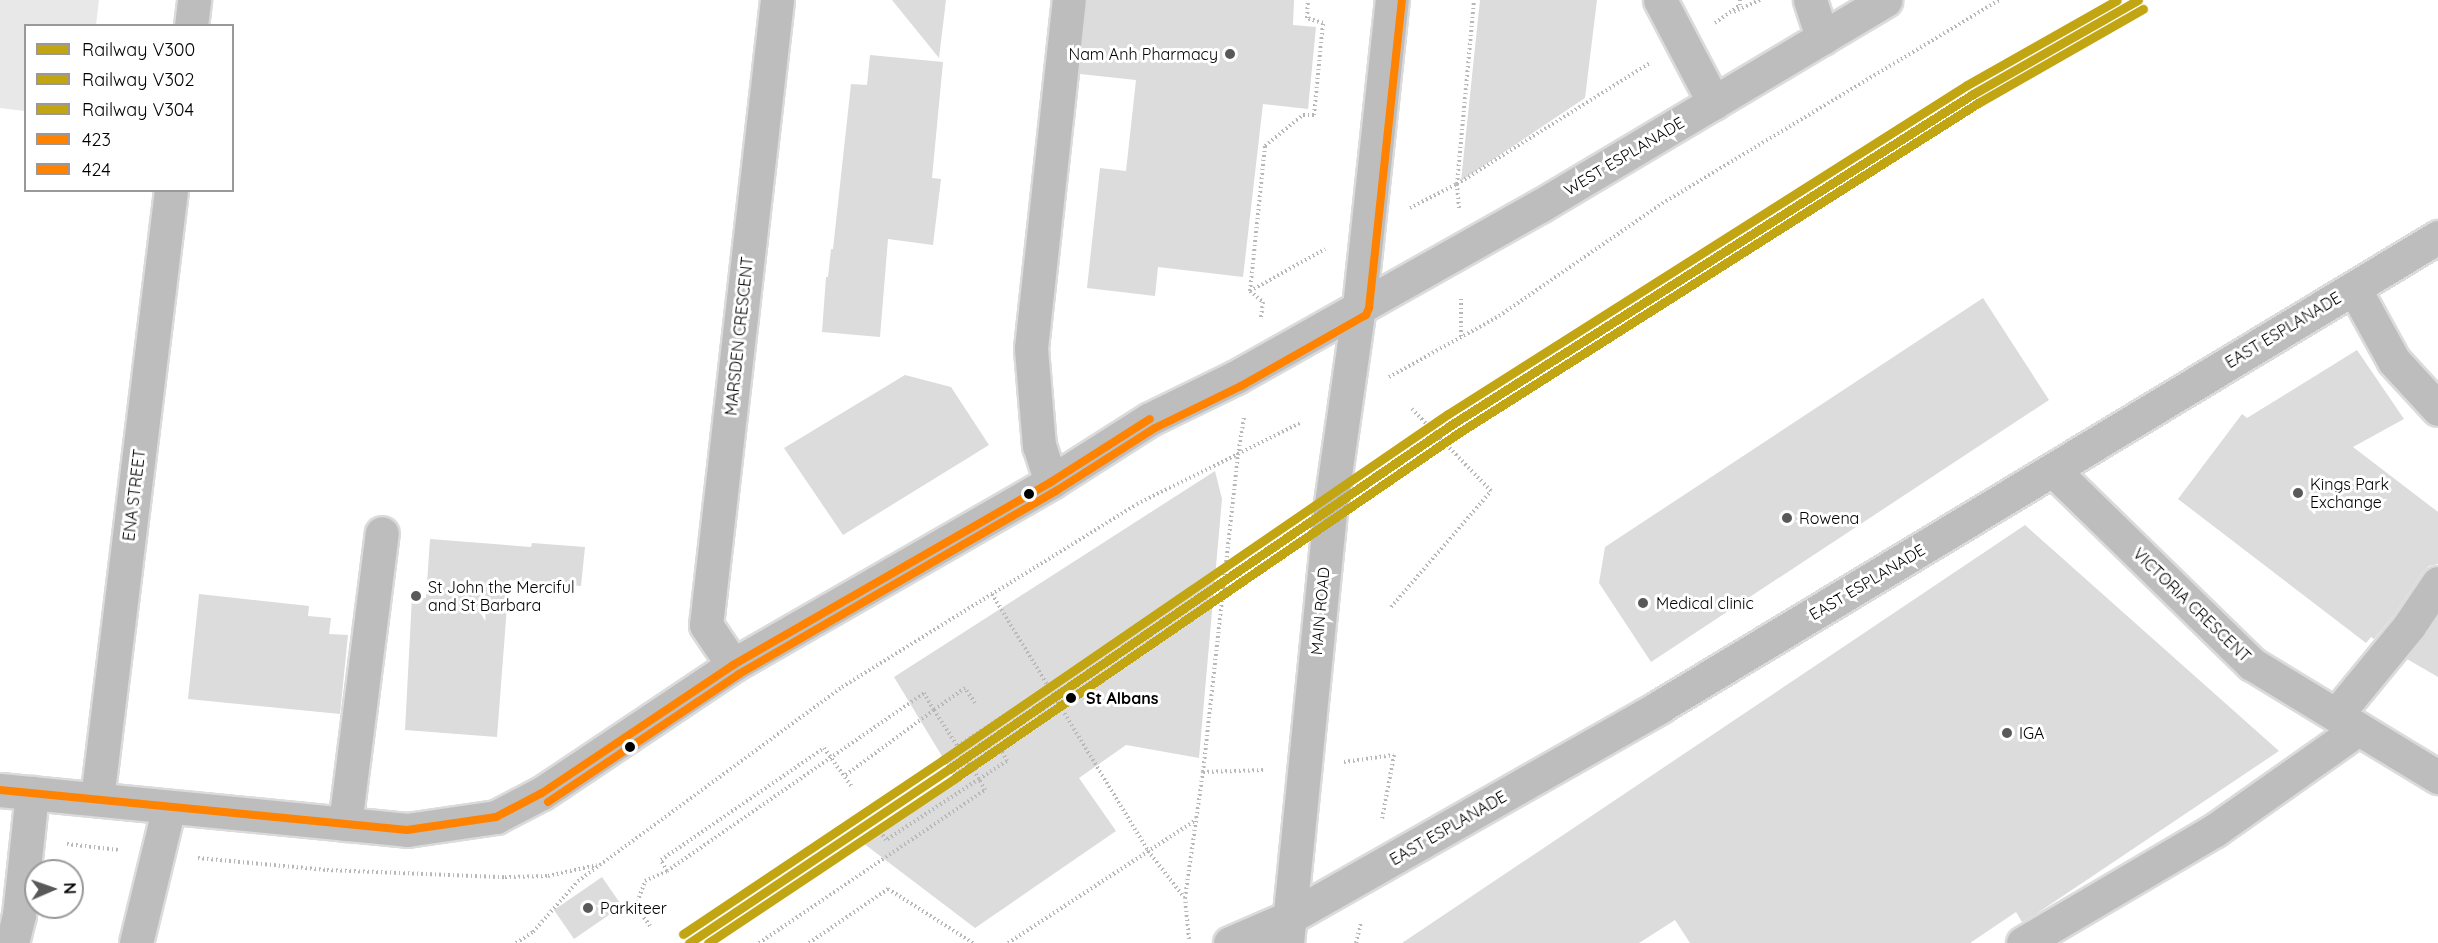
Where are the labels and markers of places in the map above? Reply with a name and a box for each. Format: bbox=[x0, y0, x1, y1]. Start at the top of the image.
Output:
place label: Nam Anh Pharmacy bbox=[1068, 44, 1218, 64]
marker: Nam Anh Pharmacy bbox=[1223, 47, 1237, 61]
place label: Kings Park Exchange bbox=[2310, 474, 2389, 512]
marker: Kings Park Exchange bbox=[2291, 486, 2305, 500]
unlabelled marker bbox=[1023, 488, 1035, 500]
place label: Rowena bbox=[1799, 508, 1859, 528]
marker: Rowena bbox=[1780, 511, 1794, 525]
place label: St John the Merciful and St Barbara bbox=[428, 577, 575, 615]
marker: St John the Merciful and St Barbara bbox=[409, 589, 423, 603]
place label: Medical clinic bbox=[1656, 593, 1754, 613]
marker: Medical clinic bbox=[1634, 594, 1652, 612]
marker: St Albans bbox=[1061, 688, 1081, 708]
place label: St Albans bbox=[1086, 688, 1158, 708]
place label: IGA bbox=[2019, 723, 2044, 743]
marker: IGA bbox=[2000, 726, 2014, 740]
unlabelled marker bbox=[624, 741, 636, 753]
place label: Parkiteer bbox=[600, 898, 667, 918]
marker: Parkiteer bbox=[581, 901, 595, 915]

